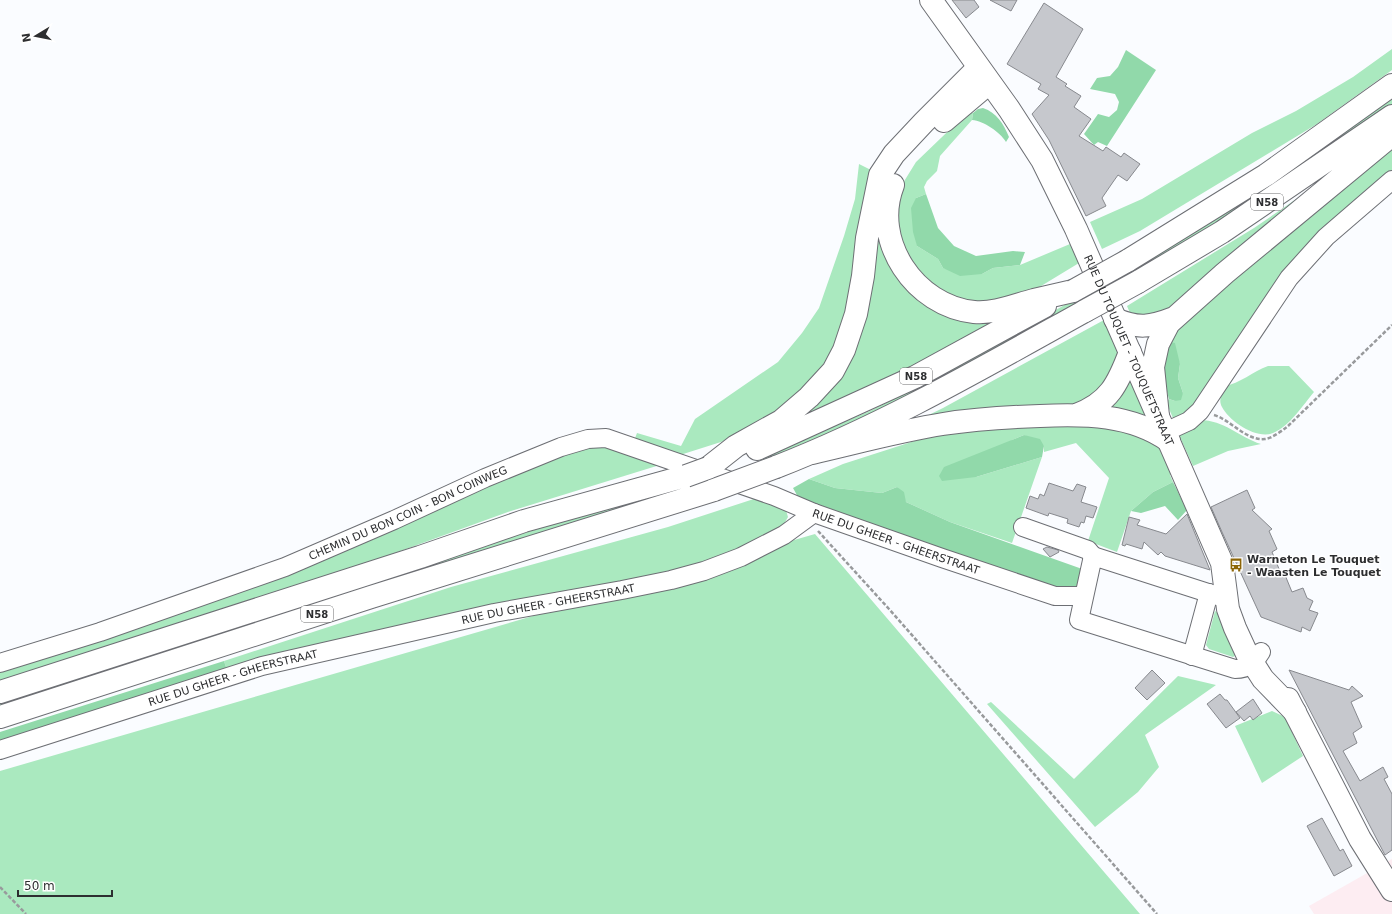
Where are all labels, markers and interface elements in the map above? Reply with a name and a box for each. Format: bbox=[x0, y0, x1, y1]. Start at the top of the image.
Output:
north arrow bbox=[16, 16, 56, 56]
text: N bbox=[19, 32, 34, 43]
road number: N58 bbox=[1251, 194, 1283, 210]
street label: RUE DU TOUQUET - TOUQUETSTRAAT bbox=[1082, 253, 1177, 448]
road number: N58 bbox=[900, 368, 932, 384]
street label: CHEMIN DU BON COIN - BON COINWEG bbox=[306, 463, 509, 563]
street label: RUE DU GHEER - GHEERSTRAAT bbox=[811, 506, 981, 577]
place label: Warneton Le Touquet - Waasten Le Touquet bbox=[1247, 553, 1381, 579]
bus stop icon: Warneton Le Touquet - Waasten Le Touquet bbox=[1228, 557, 1244, 573]
street label: RUE DU GHEER - GHEERSTRAAT bbox=[460, 581, 636, 627]
road number: N58 bbox=[301, 606, 333, 622]
street label: RUE DU GHEER - GHEERSTRAAT bbox=[147, 647, 319, 709]
scale bar bbox=[18, 872, 112, 898]
text: 50 m bbox=[24, 879, 55, 893]

